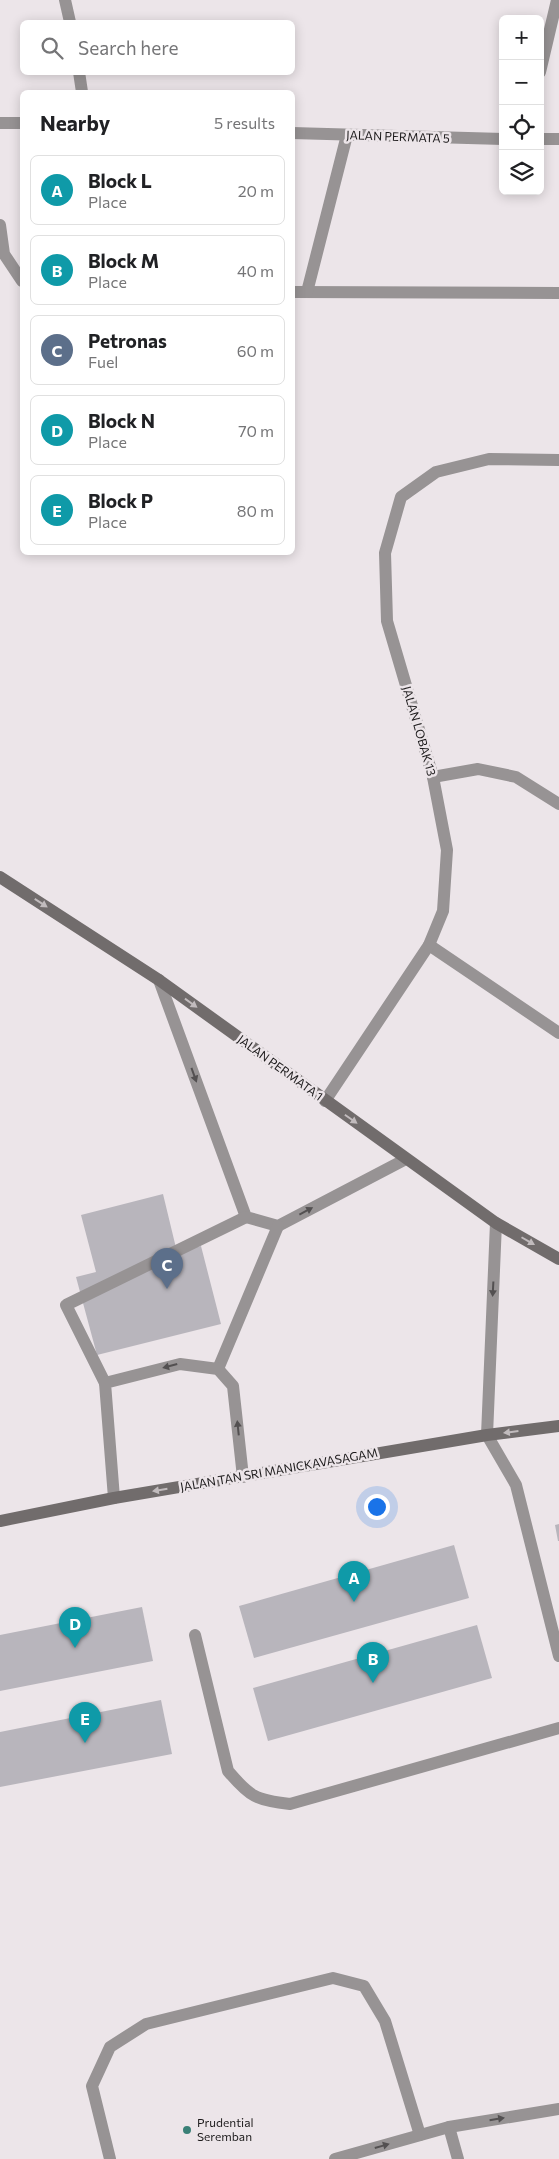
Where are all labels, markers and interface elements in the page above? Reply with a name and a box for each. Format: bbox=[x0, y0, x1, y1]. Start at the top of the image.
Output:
map controls bbox=[499, 15, 544, 195]
button: + bbox=[499, 15, 544, 60]
search box bbox=[20, 20, 295, 75]
icon: search bbox=[38, 34, 66, 62]
text: Search here bbox=[78, 36, 178, 59]
button: − bbox=[499, 60, 544, 105]
button: locate bbox=[499, 105, 544, 150]
text: Nearby bbox=[40, 110, 110, 135]
text: 5 results bbox=[214, 113, 275, 132]
street label: JALAN PERMATA 5 bbox=[346, 127, 450, 146]
button: layers bbox=[499, 150, 544, 195]
text: Block L bbox=[88, 169, 152, 192]
text: A bbox=[51, 181, 63, 200]
text: 20 m bbox=[238, 181, 274, 200]
text: Place bbox=[88, 192, 127, 211]
text: Block M bbox=[88, 249, 159, 272]
text: B bbox=[52, 261, 62, 280]
text: 40 m bbox=[237, 261, 274, 280]
text: Place bbox=[88, 272, 127, 291]
text: Petronas bbox=[88, 329, 167, 352]
text: C bbox=[52, 341, 62, 360]
text: 60 m bbox=[237, 341, 274, 360]
text: Fuel bbox=[88, 352, 118, 371]
text: Block N bbox=[88, 409, 155, 432]
text: D bbox=[51, 421, 63, 440]
text: 70 m bbox=[238, 421, 274, 440]
text: Place bbox=[88, 432, 127, 451]
text: Block P bbox=[88, 489, 153, 512]
text: E bbox=[52, 501, 62, 520]
text: 80 m bbox=[237, 501, 274, 520]
text: Place bbox=[88, 512, 127, 531]
street label: JALAN LOBAK 13 bbox=[399, 684, 440, 778]
one-way arrow bbox=[35, 898, 48, 908]
one-way arrow bbox=[184, 998, 197, 1009]
street label: JALAN PERMATA 1 bbox=[235, 1032, 326, 1104]
one-way arrow bbox=[191, 1068, 198, 1083]
one-way arrow bbox=[344, 1114, 358, 1124]
one-way arrow bbox=[298, 1207, 313, 1215]
one-way arrow bbox=[520, 1237, 535, 1245]
pin: C bbox=[151, 1248, 183, 1289]
one-way arrow bbox=[489, 1282, 497, 1298]
one-way arrow bbox=[162, 1363, 177, 1371]
one-way arrow bbox=[234, 1420, 242, 1436]
one-way arrow bbox=[502, 1428, 518, 1436]
street label: JALAN TAN SRI MANICKAVASAGAM bbox=[179, 1445, 379, 1494]
one-way arrow bbox=[152, 1487, 168, 1495]
your location bbox=[364, 1494, 390, 1520]
pin: A bbox=[338, 1561, 370, 1602]
pin: D bbox=[59, 1607, 91, 1648]
pin: B bbox=[357, 1642, 389, 1683]
pin: E bbox=[69, 1702, 101, 1743]
place label: Prudential Seremban bbox=[197, 2115, 254, 2143]
one-way arrow bbox=[489, 2115, 505, 2123]
marker: Prudential Seremban bbox=[181, 2124, 193, 2136]
one-way arrow bbox=[374, 2141, 389, 2149]

